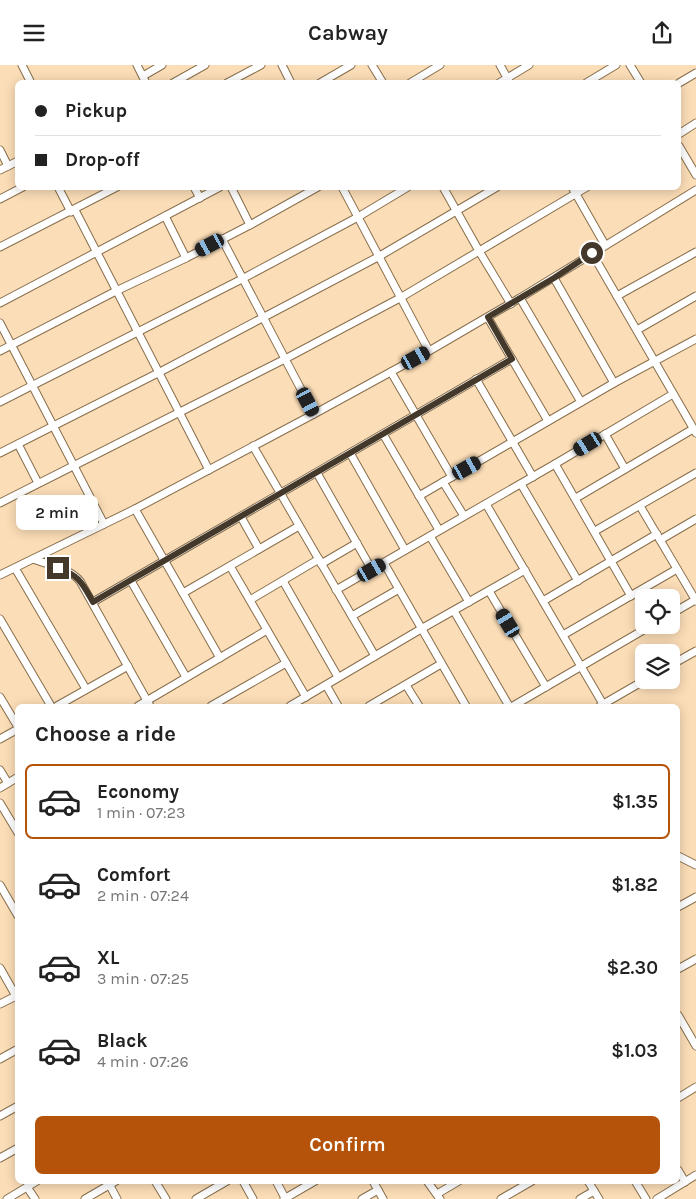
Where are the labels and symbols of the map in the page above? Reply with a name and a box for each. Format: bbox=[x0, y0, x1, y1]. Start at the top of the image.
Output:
car bbox=[193, 231, 226, 259]
route start bbox=[581, 242, 603, 264]
car bbox=[399, 344, 432, 372]
car bbox=[294, 385, 321, 419]
car bbox=[571, 430, 604, 458]
car bbox=[450, 454, 483, 482]
callout: 2 min bbox=[17, 495, 99, 531]
car bbox=[355, 556, 388, 584]
route end bbox=[47, 557, 69, 579]
car bbox=[493, 606, 522, 640]

